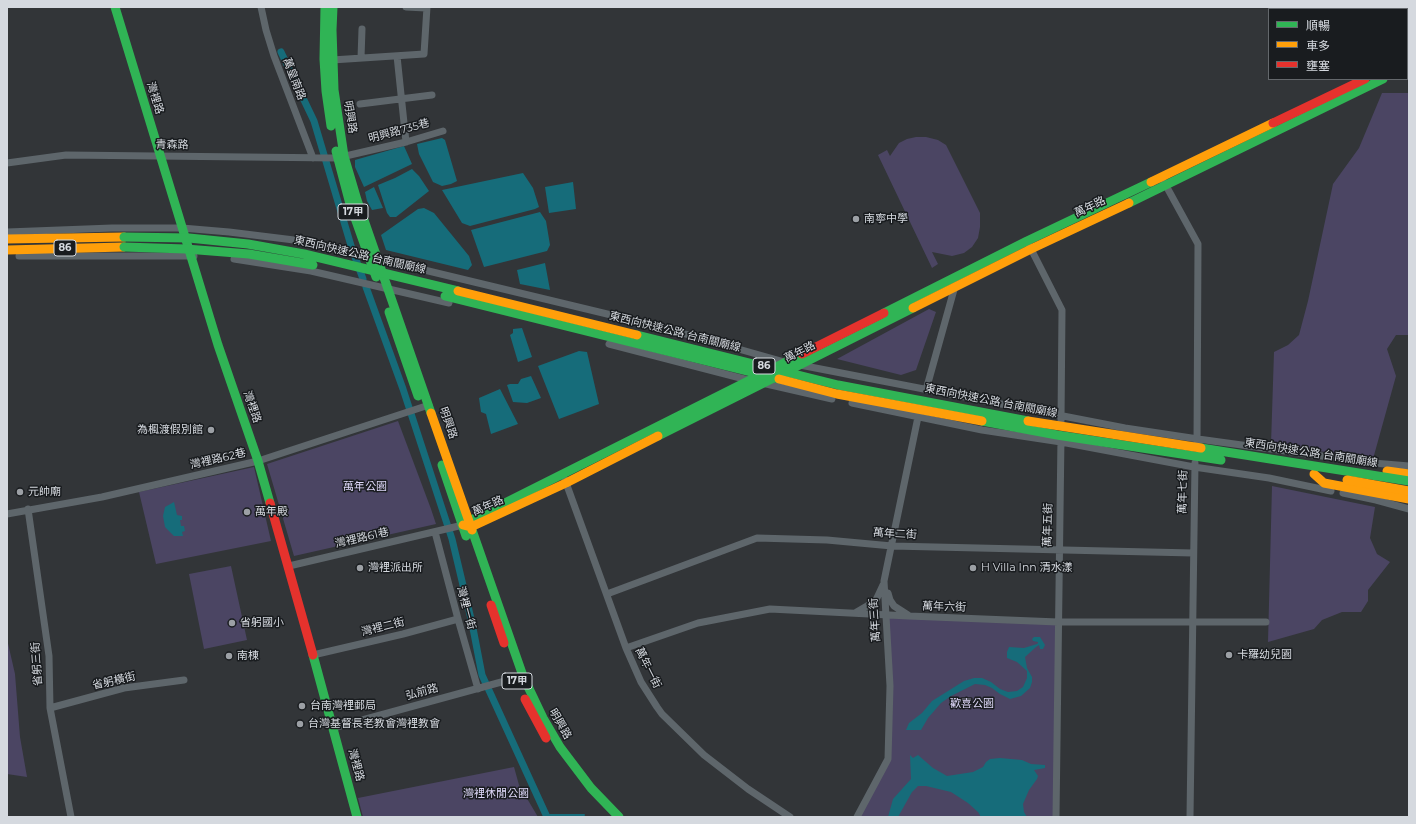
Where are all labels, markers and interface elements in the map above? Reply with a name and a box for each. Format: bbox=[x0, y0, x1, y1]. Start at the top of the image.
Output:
legend bbox=[1268, 8, 1408, 80]
text: 順暢 bbox=[1306, 18, 1330, 33]
text: 車多 bbox=[1306, 38, 1330, 53]
street label: 萬皇南路 bbox=[280, 56, 308, 102]
text: 壅塞 bbox=[1306, 58, 1330, 73]
street label: 灣裡路 bbox=[144, 80, 166, 116]
street label: 明興路 bbox=[341, 100, 359, 134]
street label: 明興路735巷 bbox=[367, 117, 431, 145]
street label: 青森路 bbox=[155, 138, 189, 152]
street label: 萬年路 bbox=[1072, 194, 1108, 220]
road number: 17甲 bbox=[338, 204, 368, 220]
place label: 南寧中學 bbox=[864, 212, 908, 226]
marker: 南寧中學 bbox=[851, 214, 861, 224]
street label: 東西向快速公路 台南關廟線 bbox=[293, 233, 427, 277]
road number: 86 bbox=[54, 240, 76, 256]
street label: 東西向快速公路 台南關廟線 bbox=[608, 309, 742, 355]
street label: 萬年路 bbox=[782, 339, 818, 365]
road number: 86 bbox=[753, 358, 775, 374]
street label: 東西向快速公路 台南關廟線 bbox=[924, 382, 1058, 420]
street label: 灣裡路 bbox=[240, 389, 264, 425]
street label: 明興路 bbox=[436, 405, 460, 441]
place label: 為楓渡假別館 bbox=[137, 423, 203, 437]
marker: 為楓渡假別館 bbox=[206, 425, 216, 435]
street label: 東西向快速公路 台南關廟線 bbox=[1243, 436, 1379, 470]
street label: 灣裡路62巷 bbox=[189, 446, 247, 472]
street label: 萬年七街 bbox=[1176, 470, 1190, 514]
park label: 萬年公園 bbox=[343, 480, 387, 494]
place label: 元帥廟 bbox=[28, 485, 61, 499]
marker: 元帥廟 bbox=[15, 487, 25, 497]
street label: 萬年路 bbox=[470, 493, 506, 519]
street label: 萬年五街 bbox=[1041, 503, 1055, 547]
place label: 萬年殿 bbox=[255, 505, 288, 519]
marker: 萬年殿 bbox=[242, 507, 252, 517]
street label: 灣裡路61巷 bbox=[334, 525, 390, 551]
street label: 萬年二街 bbox=[873, 526, 917, 542]
place label: 灣裡派出所 bbox=[368, 561, 423, 575]
place label: H Villa Inn 清水漾 bbox=[981, 561, 1073, 575]
marker: 灣裡派出所 bbox=[355, 563, 365, 573]
marker: H Villa Inn 清水漾 bbox=[968, 563, 978, 573]
street label: 灣裡一街 bbox=[454, 585, 478, 631]
street label: 萬年三街 bbox=[867, 598, 883, 642]
street label: 萬年六街 bbox=[922, 600, 966, 614]
street label: 灣裡二街 bbox=[360, 615, 406, 639]
place label: 省躬國小 bbox=[240, 616, 284, 630]
marker: 省躬國小 bbox=[227, 618, 237, 628]
street label: 省躬三街 bbox=[29, 642, 45, 686]
street label: 萬年一街 bbox=[632, 645, 664, 691]
place label: 卡羅幼兒園 bbox=[1237, 648, 1292, 662]
place label: 南棟 bbox=[237, 649, 259, 663]
marker: 卡羅幼兒園 bbox=[1224, 650, 1234, 660]
marker: 南棟 bbox=[224, 651, 234, 661]
street label: 省躬橫街 bbox=[91, 670, 137, 692]
road number: 17甲 bbox=[502, 673, 532, 689]
street label: 弘前路 bbox=[404, 681, 440, 703]
park label: 歡喜公園 bbox=[950, 697, 994, 711]
place label: 台南灣裡郵局 bbox=[310, 699, 376, 713]
marker: 台南灣裡郵局 bbox=[297, 701, 307, 711]
street label: 明興路 bbox=[546, 706, 574, 742]
place label: 台灣基督長老教會灣裡教會 bbox=[308, 717, 440, 731]
marker: 台灣基督長老教會灣裡教會 bbox=[295, 719, 305, 729]
street label: 灣裡路 bbox=[345, 747, 367, 783]
park label: 灣裡休閒公園 bbox=[463, 787, 529, 801]

